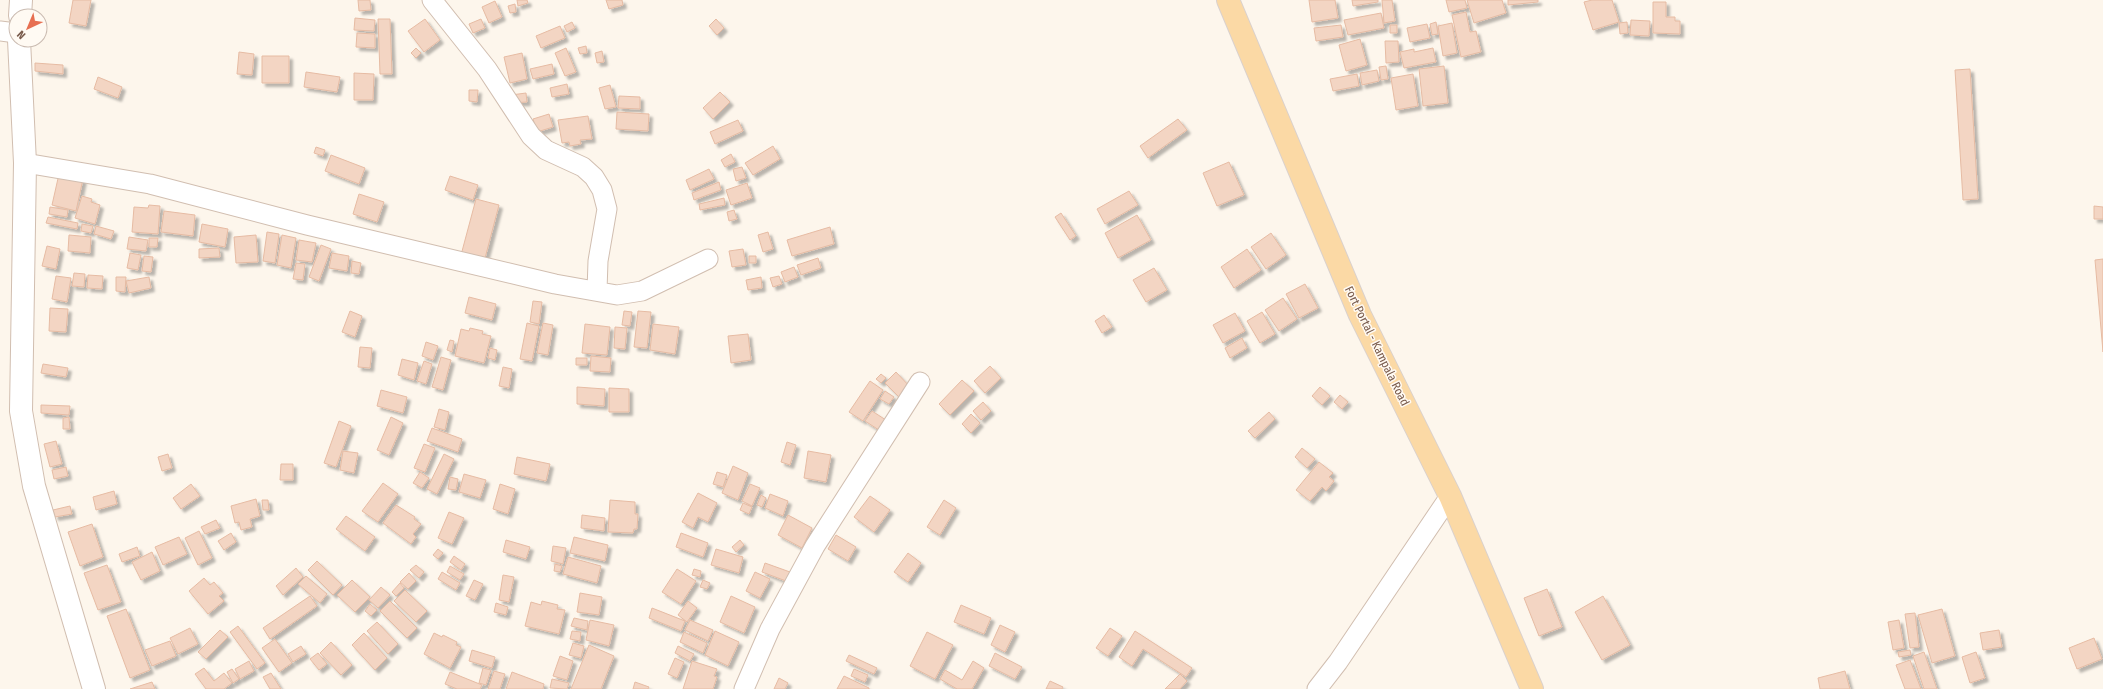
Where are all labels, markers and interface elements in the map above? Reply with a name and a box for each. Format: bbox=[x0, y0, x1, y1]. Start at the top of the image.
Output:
north arrow bbox=[8, 8, 48, 48]
text: N bbox=[15, 28, 28, 42]
street label: Fort Portal - Kampala Road bbox=[1342, 284, 1412, 408]

